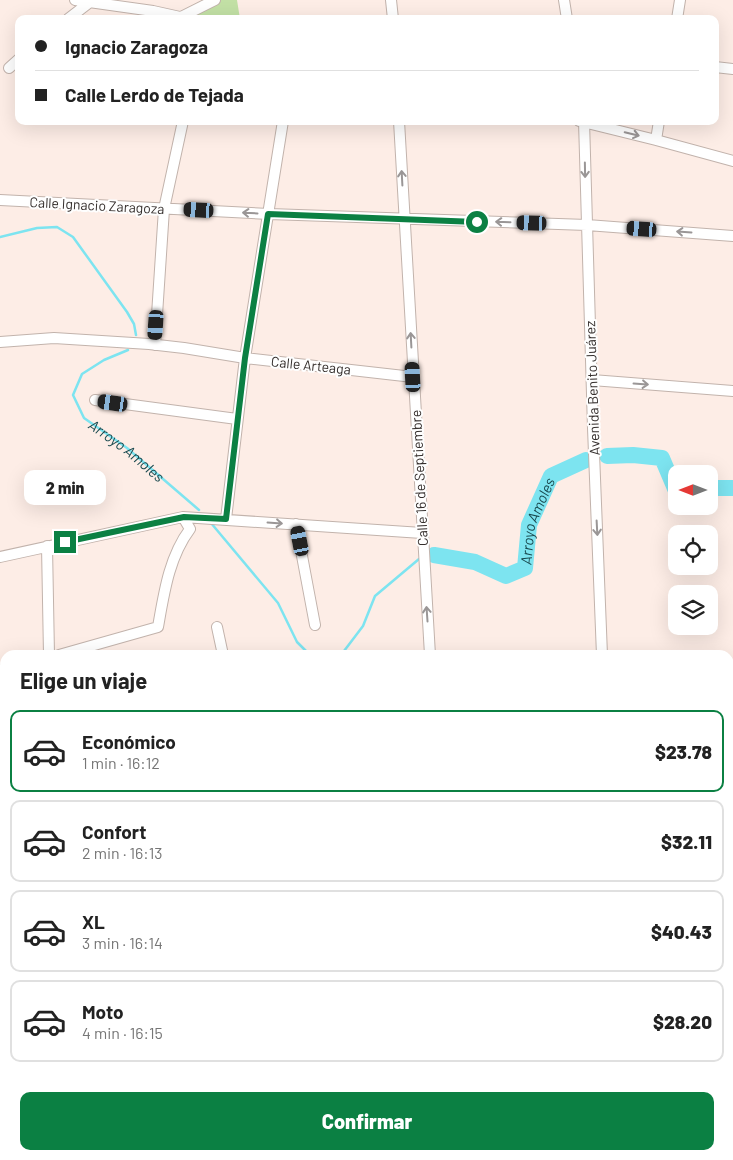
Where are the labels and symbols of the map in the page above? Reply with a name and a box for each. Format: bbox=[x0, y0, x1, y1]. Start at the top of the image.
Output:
one-way arrow bbox=[624, 130, 640, 139]
one-way arrow bbox=[581, 162, 590, 178]
one-way arrow bbox=[397, 170, 406, 186]
street label: Calle Ignacio Zaragoza bbox=[29, 193, 165, 217]
car bbox=[183, 202, 214, 218]
one-way arrow bbox=[242, 208, 258, 217]
route start bbox=[466, 211, 488, 233]
car bbox=[516, 215, 547, 231]
one-way arrow bbox=[495, 218, 511, 227]
car bbox=[626, 220, 657, 238]
one-way arrow bbox=[677, 228, 693, 237]
car bbox=[147, 310, 164, 340]
street label: Avenida Benito Juárez bbox=[581, 320, 603, 456]
one-way arrow bbox=[406, 333, 415, 349]
street label: Calle Arteaga bbox=[270, 352, 352, 378]
car bbox=[404, 362, 421, 392]
one-way arrow bbox=[633, 379, 649, 388]
car bbox=[97, 393, 128, 413]
street label: Calle 16 de Septiembre bbox=[407, 410, 431, 546]
water label: Arroyo Amoles bbox=[85, 415, 168, 485]
north arrow bbox=[668, 465, 718, 515]
callout: 2 min bbox=[24, 470, 106, 504]
water label: Arroyo Amoles bbox=[516, 475, 558, 566]
one-way arrow bbox=[266, 518, 282, 528]
one-way arrow bbox=[592, 520, 601, 536]
car bbox=[289, 525, 310, 557]
route end bbox=[54, 531, 76, 553]
one-way arrow bbox=[423, 606, 432, 622]

